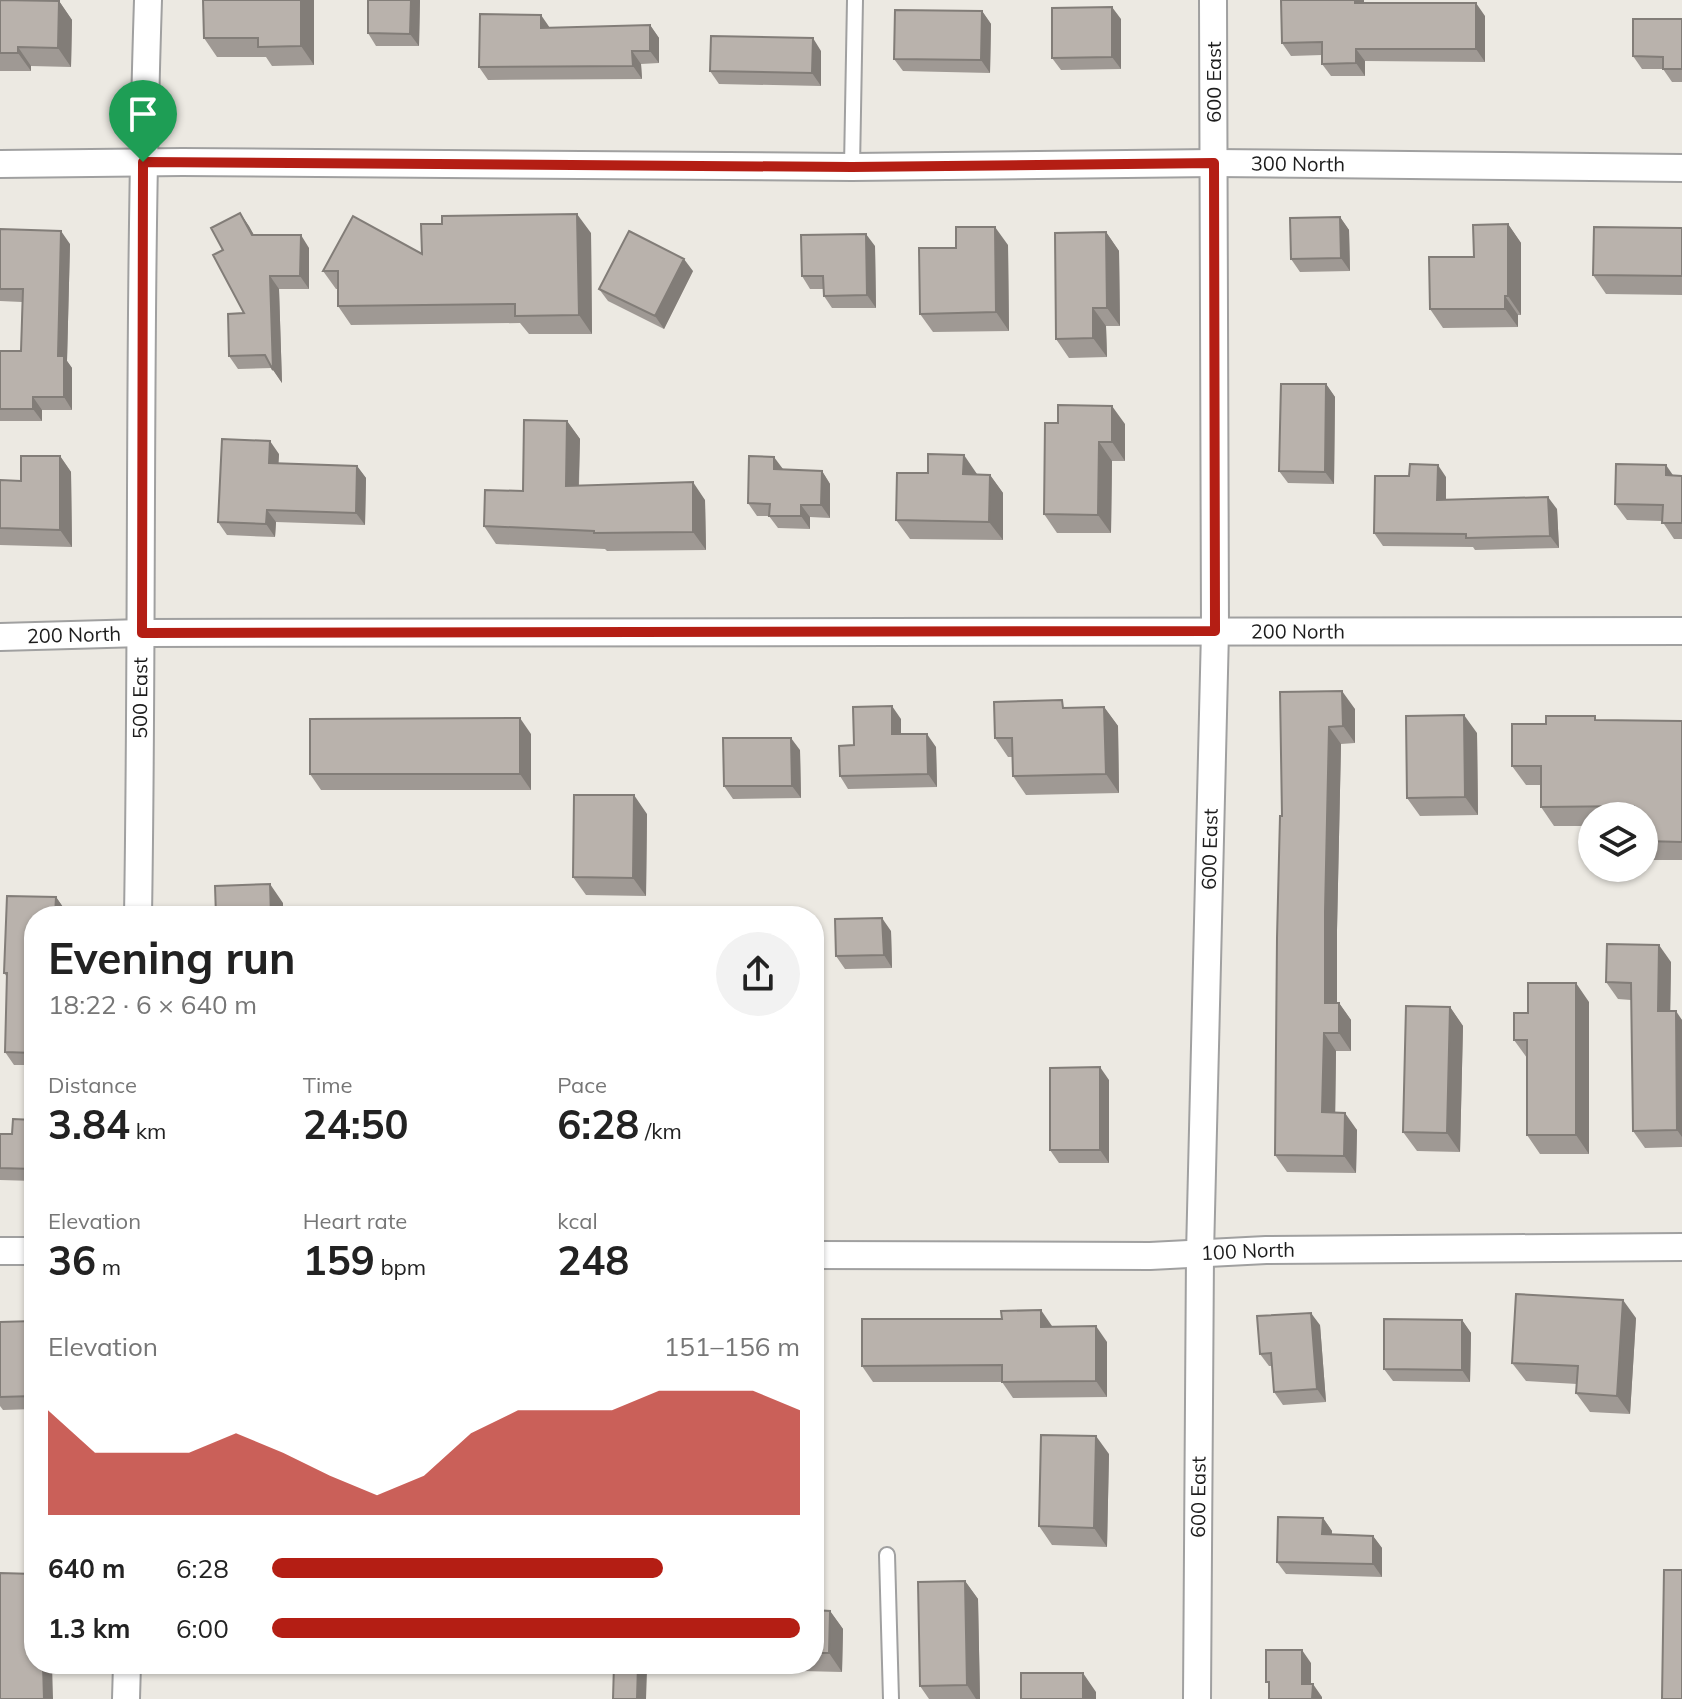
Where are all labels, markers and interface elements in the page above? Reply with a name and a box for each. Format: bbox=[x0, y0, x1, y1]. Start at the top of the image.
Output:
street label: 600 East bbox=[1201, 41, 1226, 123]
pin bbox=[109, 80, 177, 162]
icon: arrive bbox=[121, 92, 165, 136]
street label: 300 North bbox=[1251, 150, 1345, 176]
street label: 200 North bbox=[1251, 618, 1345, 644]
street label: 200 North bbox=[27, 621, 121, 648]
street label: 500 East bbox=[127, 657, 152, 739]
map controls bbox=[1578, 802, 1658, 882]
button: layers bbox=[1578, 802, 1658, 882]
street label: 600 East bbox=[1196, 808, 1223, 890]
text: Evening run bbox=[48, 930, 295, 985]
button: share bbox=[716, 932, 800, 1016]
text: 18:22 · 6 × 640 m bbox=[48, 988, 257, 1021]
text: Distance bbox=[48, 1071, 137, 1099]
text: Time bbox=[303, 1071, 352, 1099]
text: Pace bbox=[557, 1071, 607, 1099]
text: 3.84 bbox=[48, 1099, 130, 1149]
text: 24:50 bbox=[303, 1099, 409, 1149]
text: 6:28 bbox=[557, 1099, 639, 1149]
text: km bbox=[130, 1117, 166, 1145]
text: /km bbox=[639, 1117, 682, 1145]
text: Elevation bbox=[48, 1207, 141, 1235]
text: Heart rate bbox=[303, 1207, 407, 1235]
text: kcal bbox=[557, 1207, 598, 1235]
text: 36 bbox=[48, 1235, 96, 1285]
text: 159 bbox=[303, 1235, 375, 1285]
text: 248 bbox=[557, 1235, 629, 1285]
street label: 100 North bbox=[1200, 1237, 1295, 1265]
text: m bbox=[96, 1253, 121, 1281]
text: bpm bbox=[375, 1253, 426, 1281]
text: Elevation bbox=[48, 1330, 158, 1363]
text: 151–156 m bbox=[664, 1330, 800, 1363]
street label: 600 East bbox=[1185, 1456, 1211, 1538]
text: 640 m bbox=[48, 1552, 125, 1585]
text: 6:28 bbox=[176, 1552, 229, 1585]
text: 1.3 km bbox=[48, 1612, 131, 1645]
text: 6:00 bbox=[176, 1612, 229, 1645]

